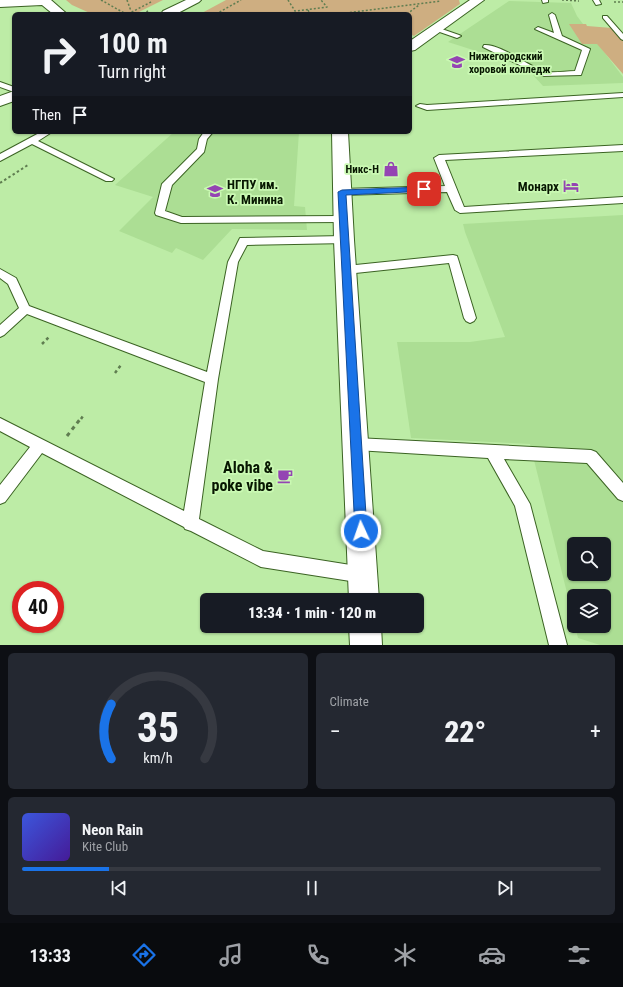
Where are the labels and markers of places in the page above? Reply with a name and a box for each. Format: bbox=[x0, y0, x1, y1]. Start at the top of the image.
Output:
place label: Нижегородский хоровой колледж bbox=[469, 50, 551, 76]
school or university icon: Нижегородский хоровой колледж bbox=[448, 53, 466, 71]
shop icon: Никс-Н bbox=[382, 160, 400, 178]
place label: Никс-Н bbox=[346, 163, 379, 176]
pin bbox=[407, 172, 441, 206]
place label: НГПУ им. К. Минина bbox=[227, 177, 283, 207]
hotel icon: Монарх bbox=[562, 177, 580, 195]
place label: Монарх bbox=[518, 179, 559, 194]
school or university icon: НГПУ им. К. Минина bbox=[206, 182, 224, 200]
place label: Aloha & poke vibe bbox=[211, 458, 273, 495]
cafe icon: Aloha & poke vibe bbox=[276, 467, 294, 485]

